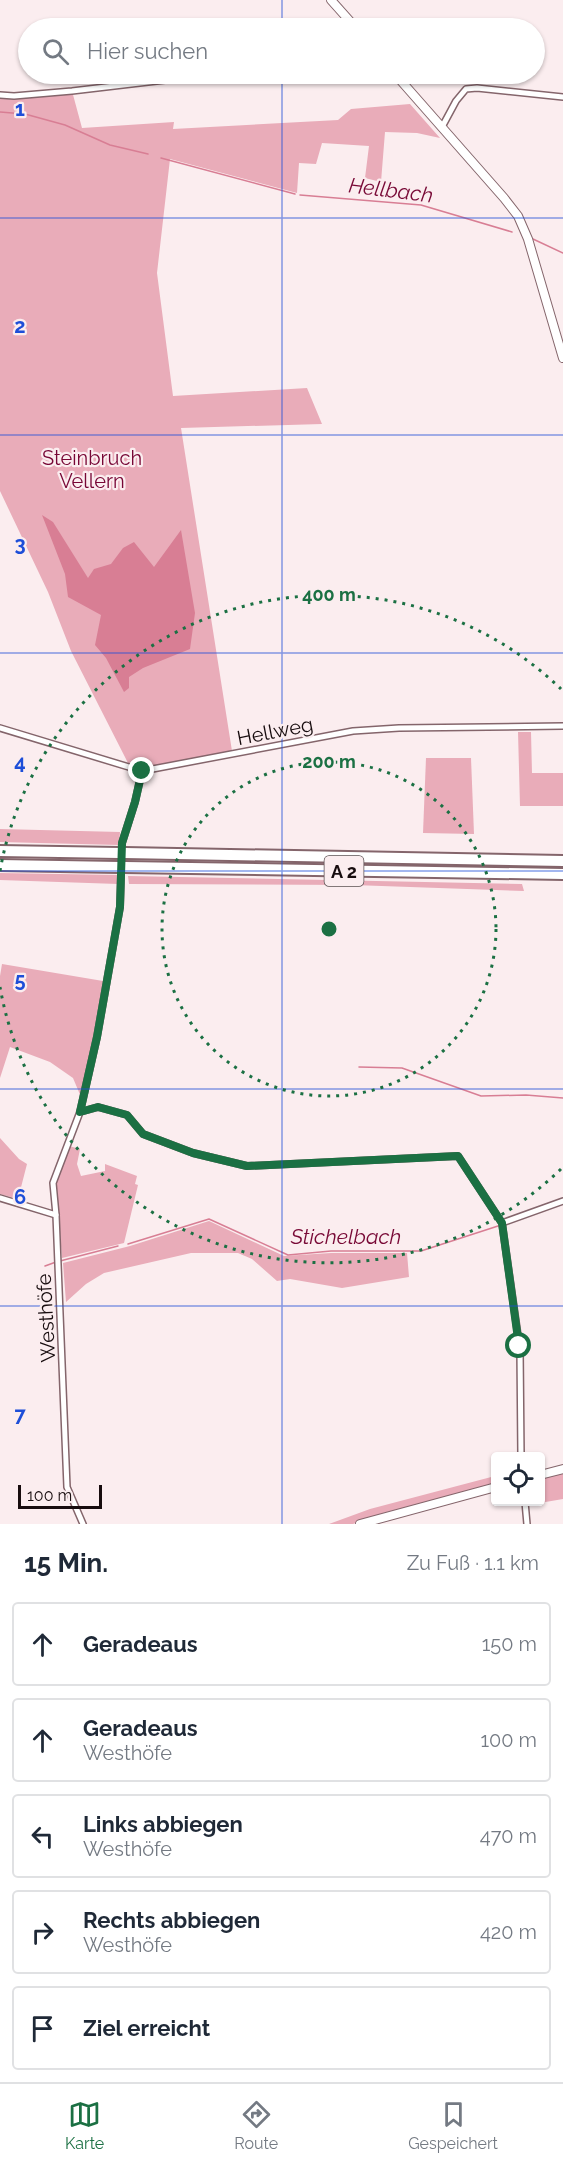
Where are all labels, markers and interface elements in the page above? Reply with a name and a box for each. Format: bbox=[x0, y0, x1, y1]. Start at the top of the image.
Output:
search box bbox=[18, 18, 545, 84]
icon: search bbox=[39, 35, 72, 68]
text: Hier suchen bbox=[87, 38, 208, 64]
text: 1 bbox=[15, 97, 25, 121]
water label: Hellbach bbox=[347, 172, 435, 208]
text: 2 bbox=[14, 314, 26, 338]
park label: Steinbruch Vellern bbox=[42, 446, 142, 493]
text: 3 bbox=[14, 532, 26, 556]
text: 400 m bbox=[302, 584, 356, 605]
street label: Hellweg bbox=[235, 712, 315, 750]
text: 4 bbox=[14, 750, 26, 774]
text: 200 m bbox=[302, 751, 356, 772]
route end bbox=[128, 757, 154, 783]
road number: A 2 bbox=[324, 856, 364, 886]
centre of rings bbox=[319, 919, 339, 939]
text: 5 bbox=[14, 968, 26, 992]
text: 6 bbox=[14, 1185, 26, 1209]
water label: Stichelbach bbox=[290, 1224, 401, 1249]
street label: Westhöfe bbox=[32, 1273, 60, 1363]
route start bbox=[505, 1332, 531, 1358]
text: 7 bbox=[14, 1403, 26, 1427]
map controls bbox=[491, 1452, 545, 1506]
button: locate bbox=[491, 1452, 545, 1506]
scale bar bbox=[18, 1482, 102, 1510]
text: 100 m bbox=[27, 1486, 72, 1505]
text: 15 Min. bbox=[24, 1548, 108, 1578]
text: Zu Fuß · 1.1 km bbox=[407, 1551, 539, 1575]
icon: ahead bbox=[26, 1628, 59, 1661]
text: Geradeaus bbox=[83, 1631, 198, 1657]
text: 150 m bbox=[482, 1632, 537, 1656]
text: Geradeaus bbox=[83, 1715, 198, 1741]
icon: ahead bbox=[26, 1724, 59, 1757]
text: 100 m bbox=[480, 1728, 537, 1752]
text: Westhöfe bbox=[83, 1741, 172, 1765]
text: Links abbiegen bbox=[83, 1811, 243, 1837]
icon: left bbox=[26, 1820, 59, 1853]
text: 470 m bbox=[480, 1824, 537, 1848]
text: Westhöfe bbox=[83, 1837, 172, 1861]
text: Rechts abbiegen bbox=[83, 1907, 260, 1933]
icon: right bbox=[26, 1916, 59, 1949]
text: 420 m bbox=[480, 1920, 537, 1944]
text: Westhöfe bbox=[83, 1933, 172, 1957]
icon: arrive bbox=[26, 2012, 59, 2045]
text: Ziel erreicht bbox=[83, 2015, 210, 2041]
tab: Karte bbox=[65, 2098, 104, 2153]
tab: Route bbox=[234, 2098, 278, 2153]
tab: Gespeichert bbox=[408, 2098, 498, 2153]

